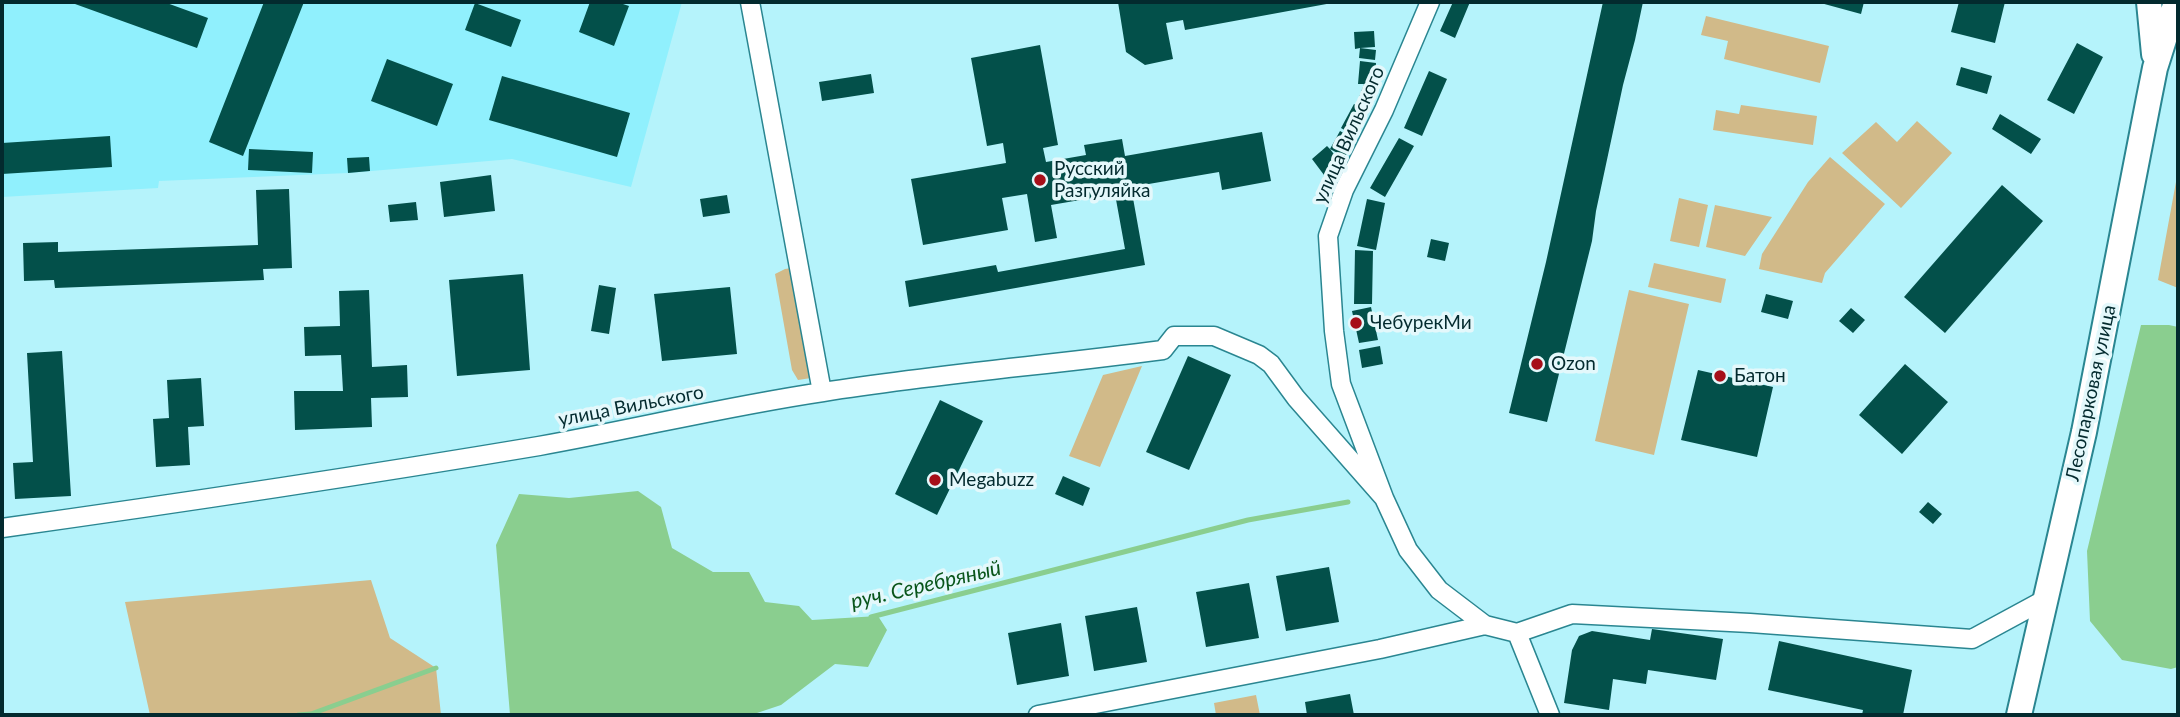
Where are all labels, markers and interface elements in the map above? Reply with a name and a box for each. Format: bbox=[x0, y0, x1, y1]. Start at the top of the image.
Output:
street label: улица Вильского bbox=[1309, 63, 1389, 207]
place label: Русский Разгуляйка bbox=[1054, 158, 1151, 202]
marker: Русский Разгуляйка bbox=[1032, 172, 1048, 188]
street label: Лесопарковая улица bbox=[2061, 303, 2121, 483]
place label: ЧебурекМи bbox=[1370, 312, 1472, 334]
marker: ЧебурекМи bbox=[1348, 315, 1364, 331]
place label: Ozon bbox=[1551, 353, 1596, 375]
marker: Ozon bbox=[1529, 356, 1545, 372]
place label: Батон bbox=[1734, 365, 1786, 387]
marker: Батон bbox=[1712, 368, 1728, 384]
street label: улица Вильского bbox=[556, 381, 706, 431]
place label: Megabuzz bbox=[949, 469, 1034, 491]
marker: Megabuzz bbox=[927, 472, 943, 488]
water label: руч. Серебряный bbox=[848, 555, 1004, 615]

